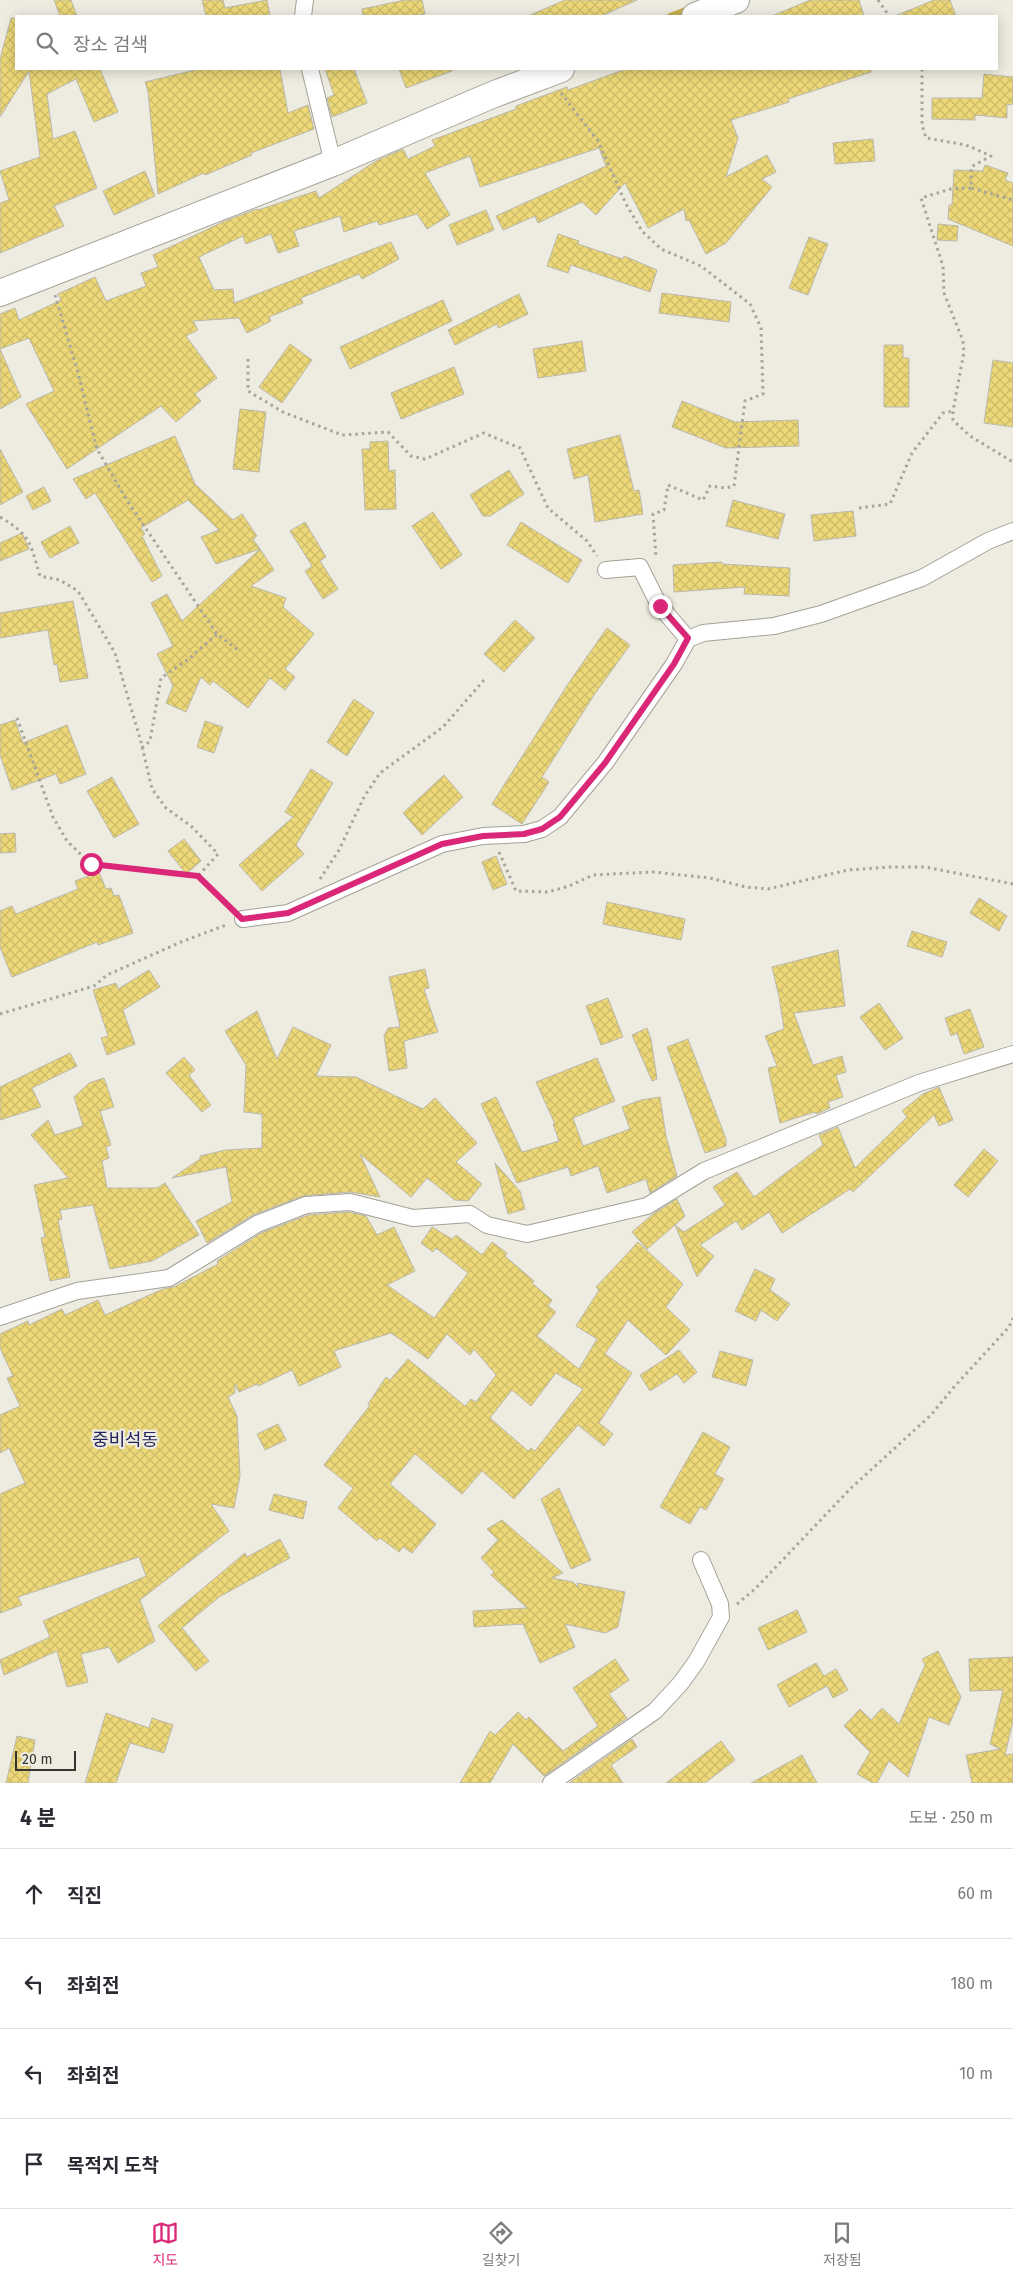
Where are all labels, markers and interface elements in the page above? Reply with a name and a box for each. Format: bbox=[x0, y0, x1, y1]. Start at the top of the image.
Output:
search box bbox=[15, 15, 998, 70]
icon: search bbox=[33, 29, 61, 57]
text: 장소 검색 bbox=[73, 33, 148, 56]
route end bbox=[649, 595, 672, 618]
route start bbox=[80, 853, 103, 876]
district label: 중비석동 bbox=[92, 1429, 158, 1451]
scale bar bbox=[15, 1748, 76, 1771]
text: 20 m bbox=[22, 1751, 52, 1768]
text: 4 분 bbox=[20, 1805, 56, 1831]
text: 도보 · 250 m bbox=[908, 1808, 993, 1827]
icon: ahead bbox=[20, 1880, 48, 1908]
text: 직진 bbox=[67, 1884, 102, 1907]
text: 60 m bbox=[958, 1884, 993, 1903]
icon: left bbox=[20, 1970, 48, 1998]
text: 좌회전 bbox=[67, 1974, 119, 1997]
text: 180 m bbox=[950, 1974, 993, 1993]
icon: left bbox=[20, 2060, 48, 2088]
text: 좌회전 bbox=[67, 2064, 119, 2087]
text: 10 m bbox=[959, 2064, 993, 2083]
icon: arrive bbox=[20, 2150, 48, 2178]
text: 목적지 도착 bbox=[67, 2154, 159, 2177]
tab: 지도 bbox=[151, 2219, 179, 2269]
tab: 길찾기 bbox=[482, 2219, 520, 2269]
tab: 저장됨 bbox=[823, 2219, 862, 2269]

